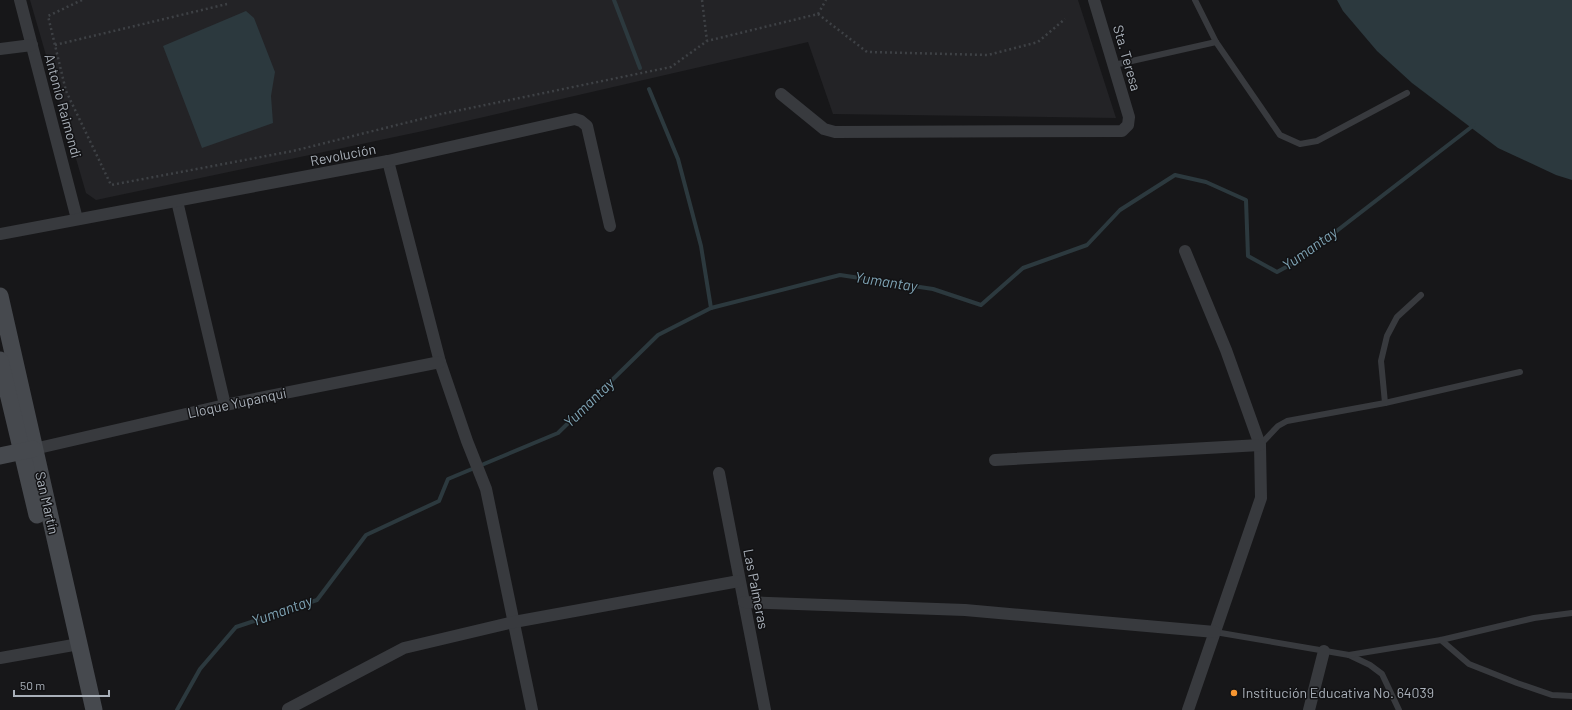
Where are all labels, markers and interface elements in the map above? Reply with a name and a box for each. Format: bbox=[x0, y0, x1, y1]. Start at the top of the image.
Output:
street label: Sta. Teresa bbox=[1110, 23, 1145, 93]
street label: Antonio Raimondi bbox=[41, 52, 86, 160]
street label: Revolución bbox=[309, 140, 377, 169]
water label: Yumantay bbox=[1278, 222, 1342, 274]
water label: Yumantay bbox=[853, 267, 920, 295]
water label: Yumantay bbox=[559, 373, 618, 431]
street label: Lloque Yupanqui bbox=[186, 384, 288, 421]
street label: San Martín bbox=[32, 470, 63, 536]
street label: Las Palmeras bbox=[740, 547, 773, 631]
water label: Yumantay bbox=[249, 590, 316, 629]
scale bar bbox=[14, 672, 109, 698]
text: 50 m bbox=[20, 678, 45, 692]
place label: Institución Educativa No. 64039 bbox=[1242, 684, 1434, 701]
marker: Institución Educativa No. 64039 bbox=[1229, 688, 1239, 698]

